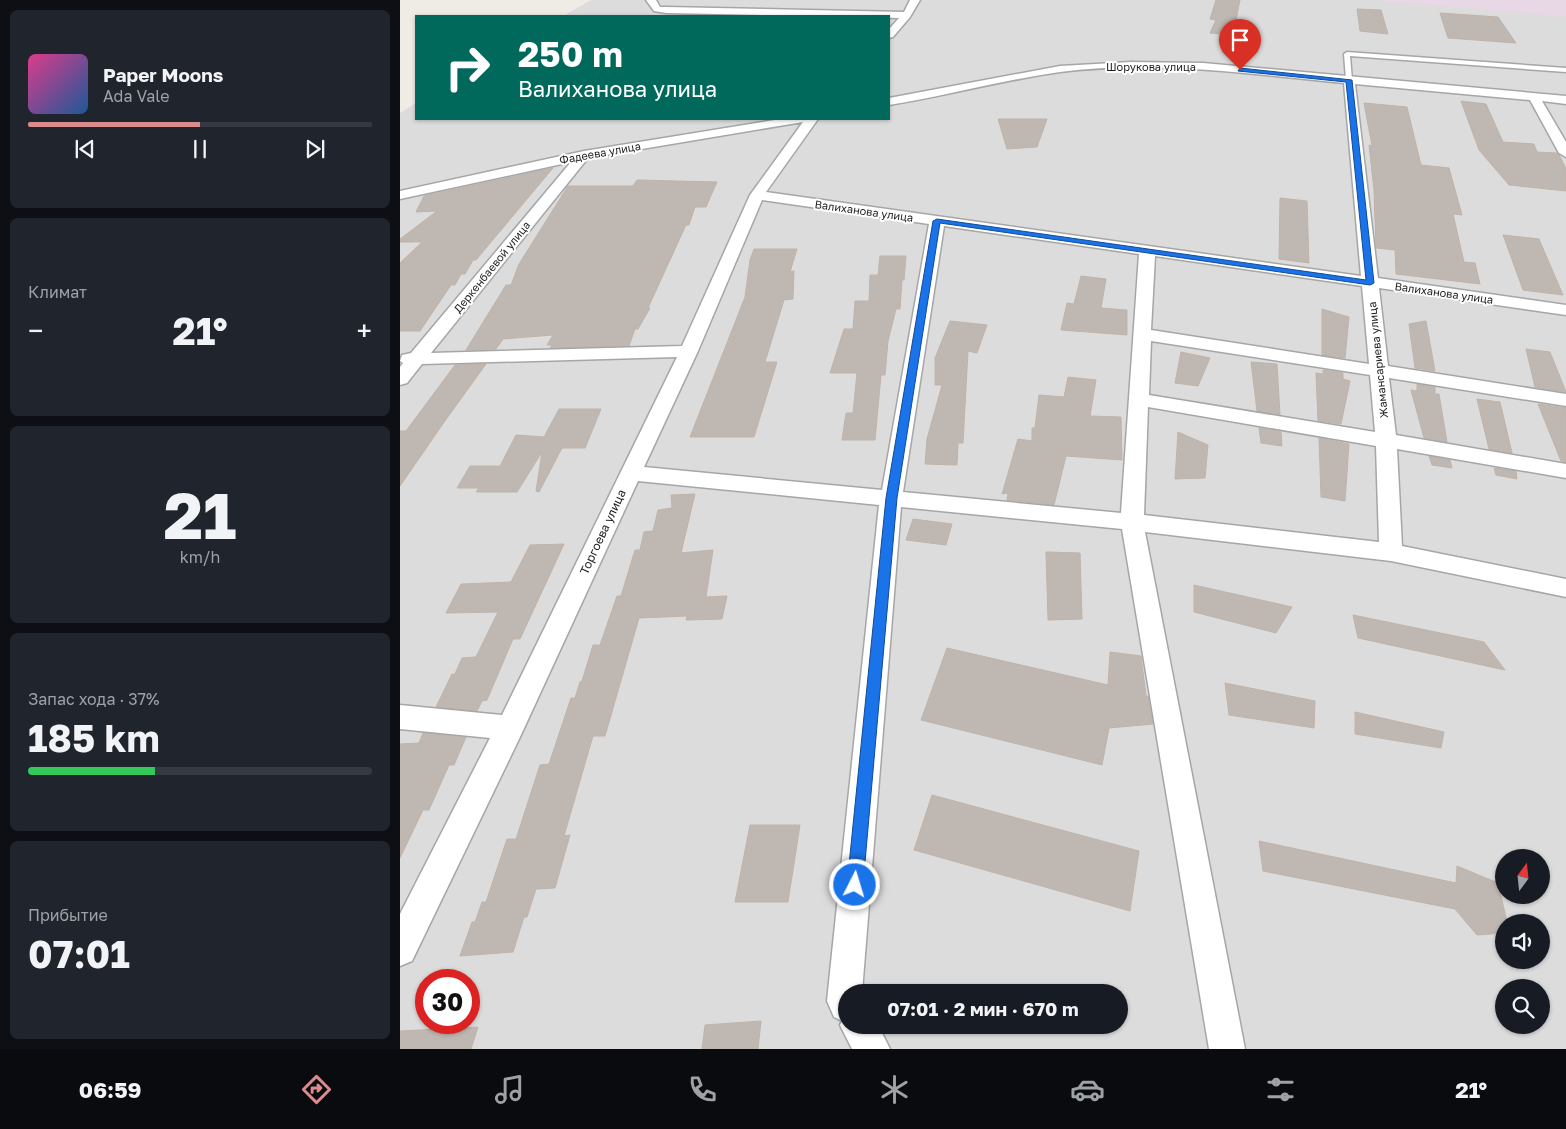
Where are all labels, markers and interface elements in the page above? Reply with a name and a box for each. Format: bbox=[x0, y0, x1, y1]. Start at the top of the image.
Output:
pin bbox=[1219, 19, 1261, 70]
icon: arrive bbox=[1226, 26, 1254, 54]
text: 250 m bbox=[518, 33, 623, 75]
icon: right bbox=[435, 35, 500, 100]
street label: Шорукова улица bbox=[1106, 60, 1196, 73]
text: Paper Moons bbox=[103, 63, 223, 86]
text: Валиханова улица bbox=[518, 75, 717, 102]
text: Ada Vale bbox=[103, 86, 169, 106]
icon: previous bbox=[71, 135, 99, 163]
icon: pause bbox=[186, 135, 214, 163]
icon: next bbox=[301, 135, 329, 163]
street label: Фадеева улица bbox=[558, 139, 642, 166]
street label: Валиханова улица bbox=[814, 197, 914, 224]
street label: Деркенбаевой улица bbox=[451, 218, 533, 315]
street label: Валиханова улица bbox=[1394, 279, 1494, 306]
text: Климат bbox=[28, 282, 87, 302]
street label: Жамансариева улица bbox=[1365, 301, 1390, 419]
text: 21° bbox=[173, 308, 228, 353]
text: − bbox=[28, 314, 43, 347]
text: + bbox=[357, 314, 372, 347]
text: 21 bbox=[163, 475, 237, 553]
street label: Торгоева улица bbox=[576, 487, 629, 577]
text: km/h bbox=[180, 547, 220, 567]
text: Запас хода · 37% bbox=[28, 689, 160, 709]
text: 185 km bbox=[28, 715, 160, 760]
north arrow bbox=[1495, 849, 1550, 904]
map controls bbox=[1495, 849, 1550, 1034]
position arrow bbox=[828, 858, 880, 910]
text: Прибытие bbox=[28, 905, 108, 925]
button: sound bbox=[1495, 914, 1550, 969]
text: 07:01 bbox=[28, 931, 130, 976]
speed limit sign: 30 bbox=[415, 969, 480, 1034]
button: search bbox=[1495, 979, 1550, 1034]
text: 07:01 · 2 мин · 670 m bbox=[887, 997, 1079, 1020]
icon: directions bbox=[299, 1072, 334, 1107]
icon: music bbox=[492, 1072, 527, 1107]
icon: phone bbox=[685, 1072, 720, 1107]
icon: climate bbox=[877, 1072, 912, 1107]
icon: car bbox=[1070, 1072, 1105, 1107]
icon: filters bbox=[1263, 1072, 1298, 1107]
text: 06:59 bbox=[79, 1076, 142, 1103]
text: 21° bbox=[1455, 1076, 1487, 1103]

